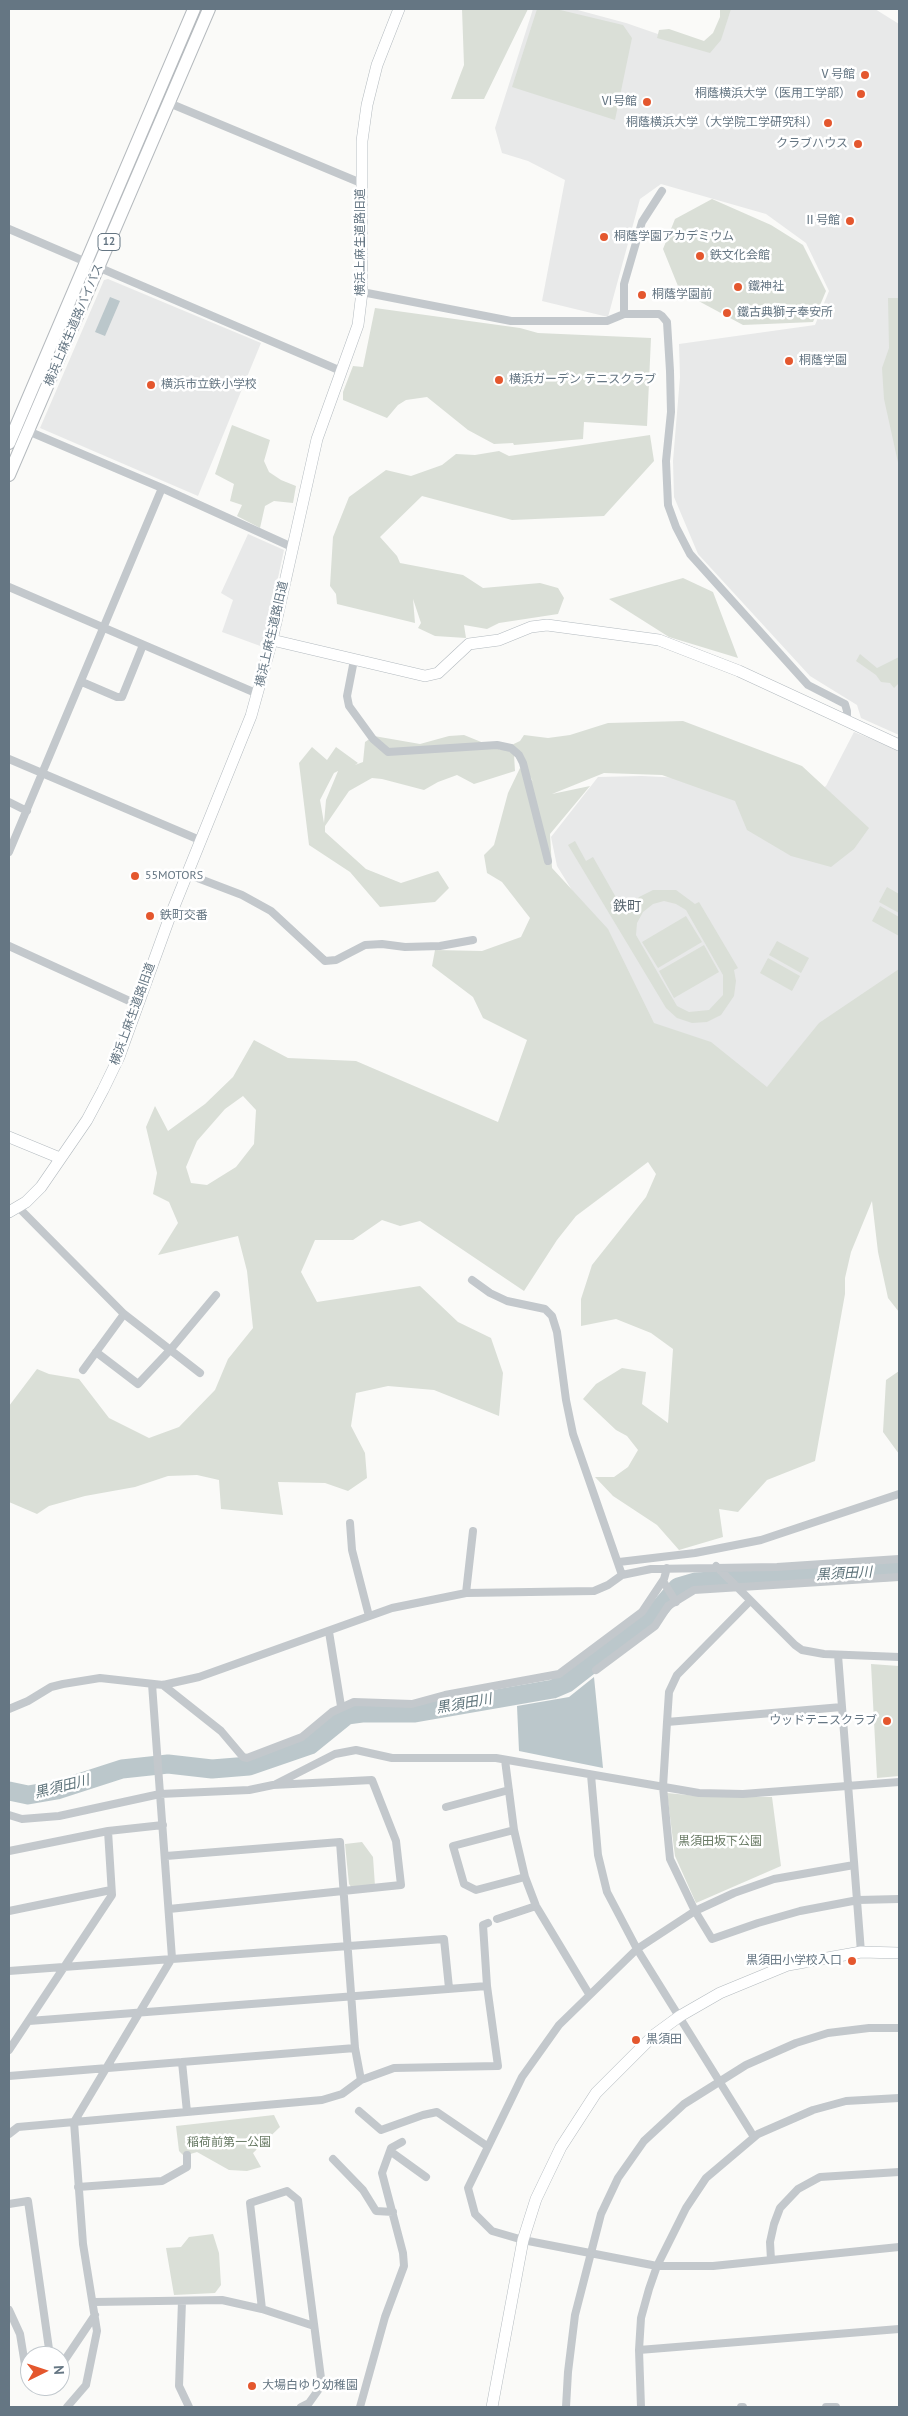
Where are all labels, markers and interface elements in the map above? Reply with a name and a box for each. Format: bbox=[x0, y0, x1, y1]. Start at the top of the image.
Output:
place label: Ⅴ号館 bbox=[819, 68, 855, 82]
marker: Ⅴ号館 bbox=[859, 69, 871, 81]
place label: 桐蔭横浜大学（医用工学部） bbox=[695, 87, 851, 101]
marker: 桐蔭横浜大学（医用工学部） bbox=[855, 88, 867, 100]
place label: Ⅵ号館 bbox=[601, 95, 637, 109]
marker: Ⅵ号館 bbox=[641, 96, 653, 108]
place label: 桐蔭横浜大学（大学院工学研究科） bbox=[626, 116, 818, 130]
marker: 桐蔭横浜大学（大学院工学研究科） bbox=[822, 117, 834, 129]
place label: クラブハウス bbox=[776, 137, 848, 151]
marker: クラブハウス bbox=[852, 138, 864, 150]
street label: 横浜上麻生道路旧道 bbox=[354, 188, 368, 296]
place label: Ⅱ号館 bbox=[804, 214, 840, 228]
marker: Ⅱ号館 bbox=[844, 215, 856, 227]
place label: 桐蔭学園アカデミウム bbox=[614, 230, 734, 244]
marker: 桐蔭学園アカデミウム bbox=[598, 231, 610, 243]
road number: 12 bbox=[98, 233, 120, 250]
place label: 鉄文化会館 bbox=[710, 249, 770, 263]
marker: 鉄文化会館 bbox=[694, 250, 706, 262]
street label: 横浜上麻生道路バイパス bbox=[42, 261, 106, 389]
place label: 鐵神社 bbox=[748, 280, 784, 294]
marker: 鐵神社 bbox=[732, 281, 744, 293]
place label: 桐蔭学園前 bbox=[652, 288, 712, 302]
marker: 桐蔭学園前 bbox=[636, 289, 648, 301]
place label: 鐵古典獅子奉安所 bbox=[737, 306, 833, 320]
marker: 鐵古典獅子奉安所 bbox=[721, 307, 733, 319]
place label: 桐蔭学園 bbox=[799, 354, 847, 368]
marker: 桐蔭学園 bbox=[783, 355, 795, 367]
place label: 横浜ガーデン テニスクラブ bbox=[509, 373, 656, 387]
marker: 横浜ガーデン テニスクラブ bbox=[493, 374, 505, 386]
place label: 横浜市立鉄小学校 bbox=[161, 378, 257, 392]
marker: 横浜市立鉄小学校 bbox=[145, 379, 157, 391]
street label: 横浜上麻生道路旧道 bbox=[253, 580, 291, 688]
place label: 55MOTORS bbox=[145, 869, 203, 883]
marker: 55MOTORS bbox=[129, 870, 141, 882]
district label: 鉄町 bbox=[613, 899, 641, 915]
place label: 鉄町交番 bbox=[160, 909, 208, 923]
marker: 鉄町交番 bbox=[144, 910, 156, 922]
street label: 横浜上麻生道路旧道 bbox=[108, 961, 158, 1067]
water label: 黒須田川 bbox=[816, 1564, 872, 1584]
water label: 黒須田川 bbox=[435, 1691, 493, 1717]
place label: ウッドテニスクラブ bbox=[769, 1714, 877, 1728]
marker: ウッドテニスクラブ bbox=[881, 1715, 893, 1727]
water label: 黒須田川 bbox=[33, 1772, 91, 1802]
park label: 黒須田坂下公園 bbox=[678, 1835, 762, 1849]
place label: 黒須田小学校入口 bbox=[746, 1954, 842, 1968]
marker: 黒須田小学校入口 bbox=[846, 1955, 858, 1967]
place label: 黒須田 bbox=[646, 2033, 682, 2047]
marker: 黒須田 bbox=[630, 2034, 642, 2046]
park label: 稲荷前第一公園 bbox=[187, 2136, 271, 2150]
north arrow bbox=[20, 2346, 70, 2396]
text: N bbox=[50, 2365, 68, 2375]
place label: 大場白ゆり幼稚園 bbox=[262, 2379, 358, 2393]
marker: 大場白ゆり幼稚園 bbox=[246, 2380, 258, 2392]

